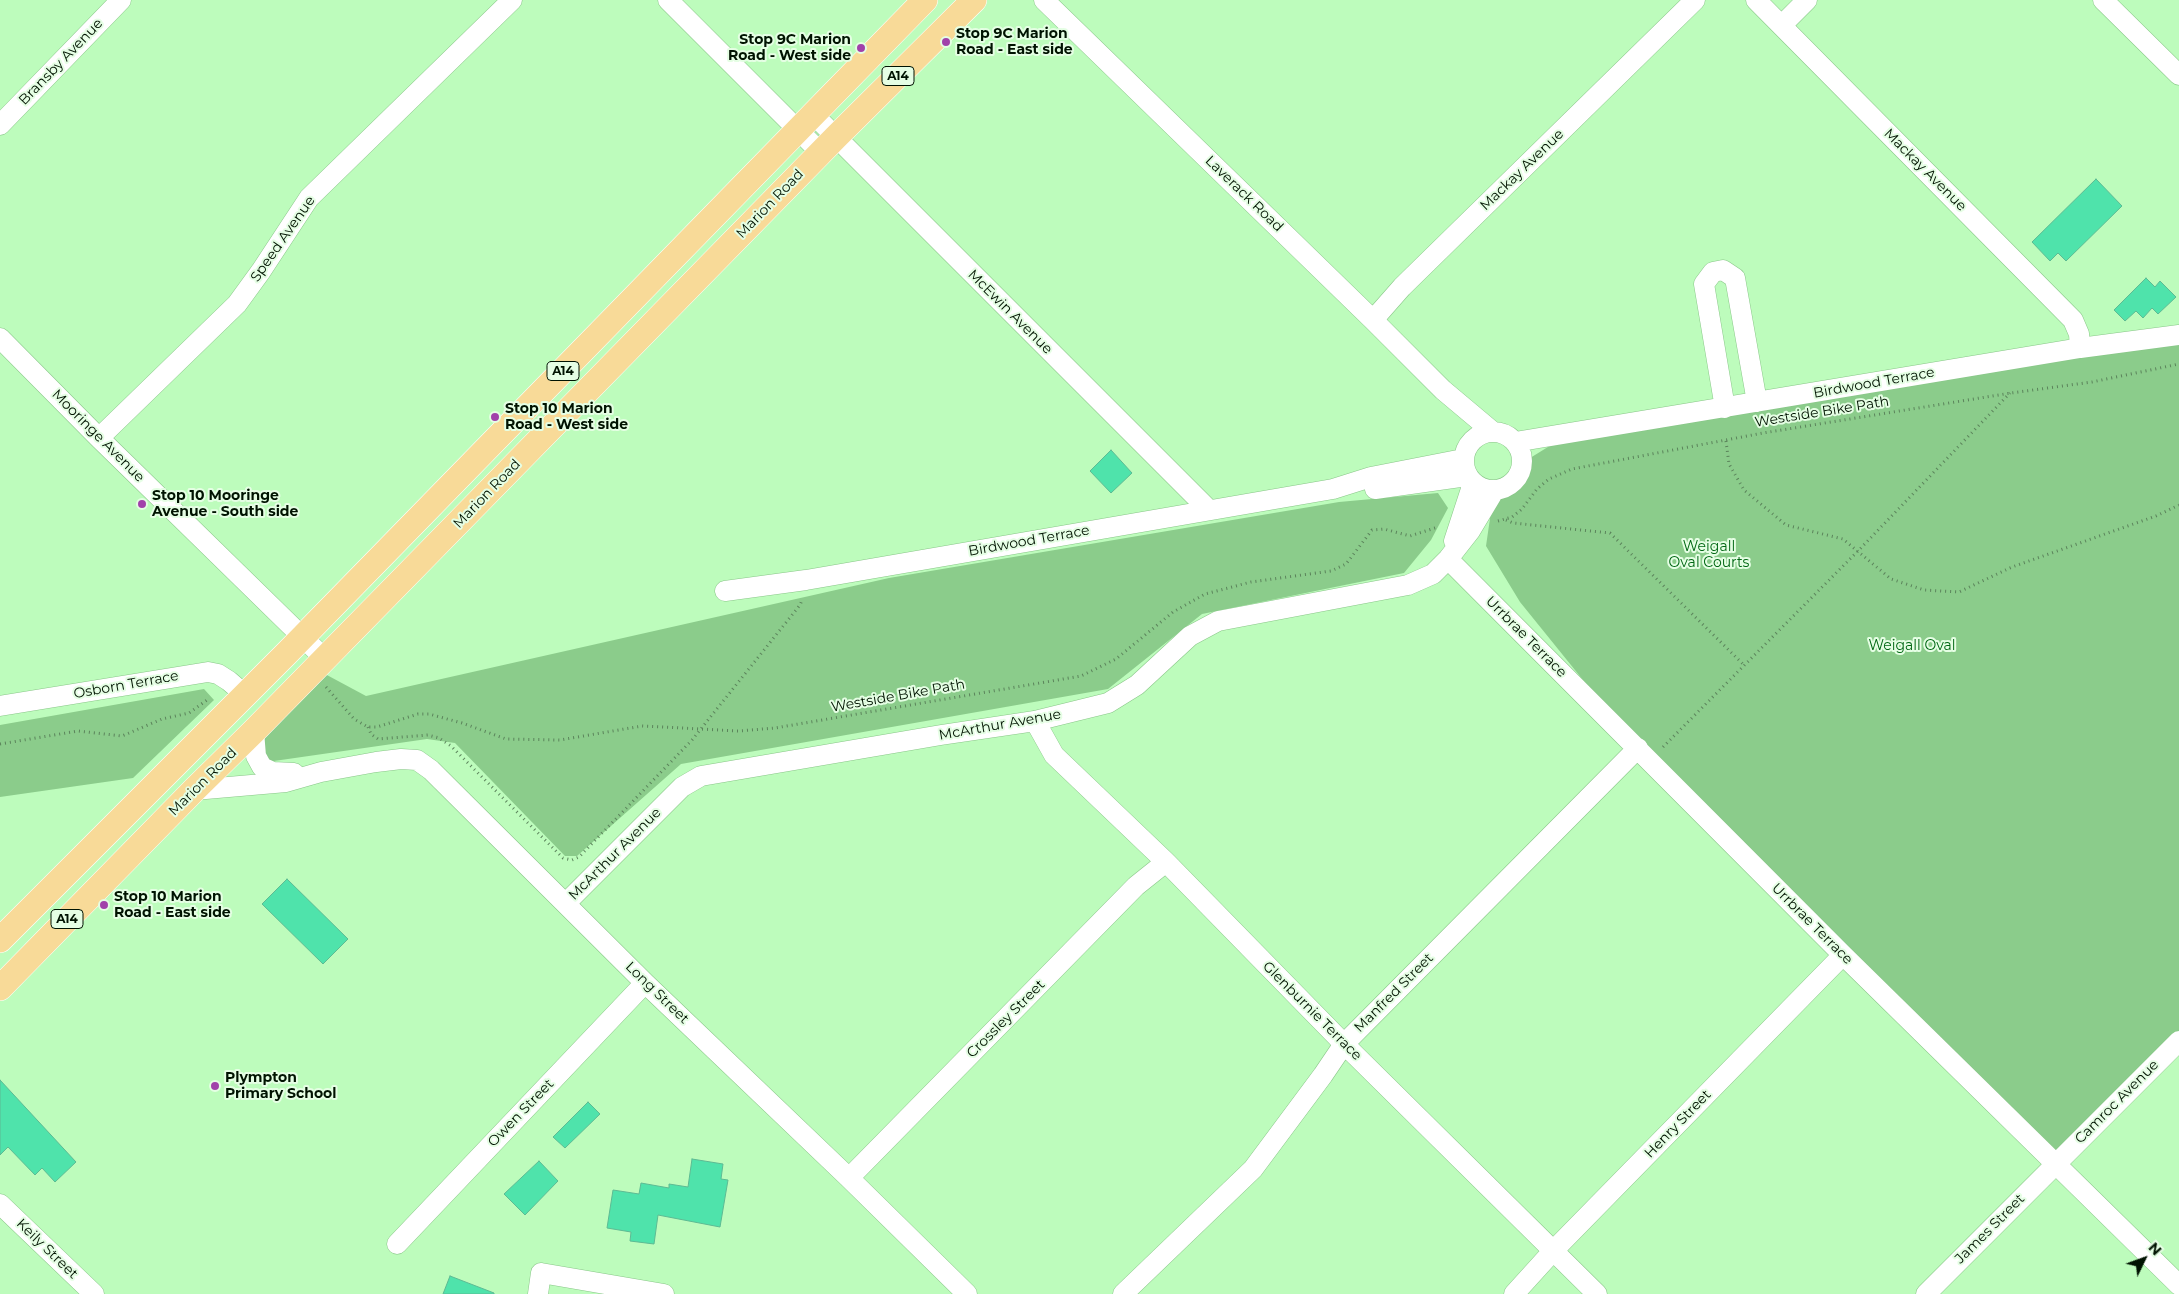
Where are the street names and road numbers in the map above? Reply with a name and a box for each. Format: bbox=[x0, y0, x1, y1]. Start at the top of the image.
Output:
street label: Bransby Avenue bbox=[16, 15, 106, 109]
road number: A14 bbox=[882, 66, 914, 85]
street label: Mackay Avenue bbox=[1880, 125, 1970, 215]
street label: Mackay Avenue bbox=[1477, 126, 1567, 214]
street label: Laverack Road bbox=[1202, 153, 1286, 235]
street label: Marion Road bbox=[733, 166, 807, 242]
street label: Speed Avenue bbox=[247, 193, 319, 285]
street label: McEwin Avenue bbox=[964, 266, 1056, 358]
road number: A14 bbox=[547, 362, 579, 381]
street label: Birdwood Terrace bbox=[1812, 364, 1936, 402]
street label: Mooringe Avenue bbox=[48, 386, 148, 486]
street label: Westside Bike Path bbox=[1754, 393, 1890, 431]
street label: Marion Road bbox=[450, 456, 524, 532]
street label: Birdwood Terrace bbox=[967, 522, 1091, 560]
street label: Urrbrae Terrace bbox=[1482, 593, 1570, 681]
street label: Osborn Terrace bbox=[72, 668, 180, 702]
street label: Westside Bike Path bbox=[830, 676, 966, 716]
street label: McArthur Avenue bbox=[938, 706, 1062, 744]
street label: Marion Road bbox=[165, 744, 241, 820]
street label: McArthur Avenue bbox=[565, 804, 665, 904]
street label: Urrbrae Terrace bbox=[1768, 880, 1856, 968]
road number: A14 bbox=[51, 910, 83, 929]
street label: Manfred Street bbox=[1351, 950, 1437, 1036]
street label: Long Street bbox=[622, 958, 692, 1028]
street label: Glenburnie Terrace bbox=[1259, 958, 1365, 1064]
street label: Crossley Street bbox=[963, 976, 1049, 1062]
street label: Camroc Avenue bbox=[2072, 1057, 2162, 1147]
street label: Owen Street bbox=[484, 1076, 558, 1150]
street label: Henry Street bbox=[1641, 1086, 1715, 1162]
street label: James Street bbox=[1952, 1191, 2028, 1267]
street label: Keily Street bbox=[13, 1215, 81, 1283]

